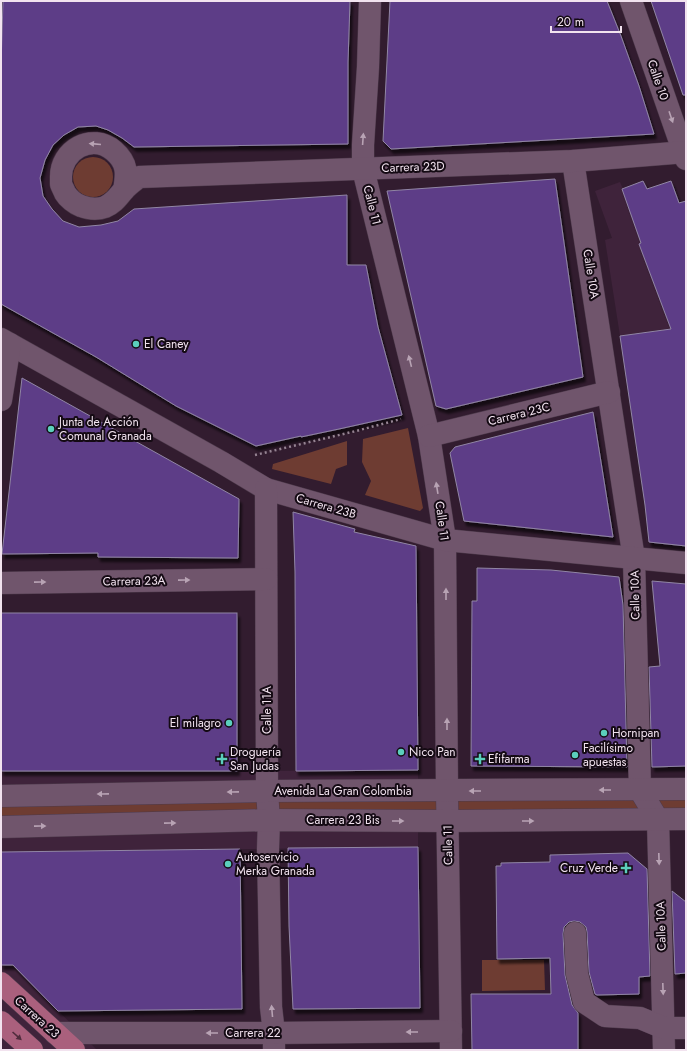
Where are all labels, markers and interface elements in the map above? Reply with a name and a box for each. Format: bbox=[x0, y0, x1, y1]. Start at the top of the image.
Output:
scale bar bbox=[551, 8, 621, 34]
text: 20 m bbox=[557, 13, 584, 31]
street label: Calle 10 bbox=[643, 57, 673, 103]
one-way arrow bbox=[668, 112, 674, 124]
one-way arrow bbox=[360, 133, 367, 145]
one-way arrow bbox=[89, 141, 101, 147]
street label: Carrera 23D bbox=[381, 157, 445, 177]
street label: Calle 11 bbox=[358, 183, 386, 227]
street label: Calle 10A bbox=[578, 248, 604, 300]
place label: El Caney bbox=[144, 335, 189, 353]
marker: El Caney bbox=[131, 339, 141, 349]
one-way arrow bbox=[407, 355, 413, 367]
street label: Carrera 23C bbox=[486, 398, 552, 430]
place label: Junta de Acción Comunal Granada bbox=[57, 413, 152, 445]
marker: Junta de Acción Comunal Granada bbox=[46, 424, 56, 434]
one-way arrow bbox=[434, 482, 440, 494]
street label: Carrera 23B bbox=[294, 489, 358, 523]
street label: Calle 11 bbox=[430, 500, 454, 542]
street label: Calle 10A bbox=[626, 570, 644, 620]
street label: Carrera 23A bbox=[102, 571, 166, 591]
one-way arrow bbox=[178, 577, 191, 583]
one-way arrow bbox=[34, 579, 47, 585]
one-way arrow bbox=[443, 587, 449, 600]
street label: Calle 11A bbox=[258, 686, 276, 734]
place label: El milagro bbox=[170, 714, 221, 732]
marker: El milagro bbox=[224, 718, 234, 728]
one-way arrow bbox=[443, 718, 450, 730]
place label: Hornipan bbox=[612, 724, 660, 742]
marker: Hornipan bbox=[599, 728, 609, 738]
place label: Facilísimo apuestas bbox=[583, 739, 633, 771]
place label: Droguería San Judas bbox=[230, 743, 281, 775]
place label: Nico Pan bbox=[409, 743, 456, 761]
marker: Nico Pan bbox=[396, 747, 406, 757]
place label: Efifarma bbox=[488, 750, 530, 768]
marker: Facilísimo apuestas bbox=[570, 750, 580, 760]
marker: Droguería San Judas bbox=[217, 754, 227, 764]
marker: Efifarma bbox=[475, 754, 485, 764]
street label: Avenida La Gran Colombia bbox=[274, 782, 412, 800]
one-way arrow bbox=[598, 787, 611, 793]
one-way arrow bbox=[468, 788, 481, 794]
one-way arrow bbox=[226, 789, 239, 795]
one-way arrow bbox=[96, 791, 109, 797]
street label: Carrera 23 Bis bbox=[306, 811, 380, 829]
one-way arrow bbox=[392, 818, 405, 824]
one-way arrow bbox=[522, 818, 535, 824]
one-way arrow bbox=[164, 819, 176, 826]
one-way arrow bbox=[34, 823, 47, 829]
street label: Calle 11 bbox=[439, 825, 457, 865]
place label: Autoservicio Merka Granada bbox=[236, 848, 315, 880]
one-way arrow bbox=[656, 853, 662, 866]
marker: Autoservicio Merka Granada bbox=[223, 859, 233, 869]
place label: Cruz Verde bbox=[560, 859, 618, 877]
marker: Cruz Verde bbox=[621, 863, 631, 873]
street label: Calle 10A bbox=[651, 901, 671, 951]
one-way arrow bbox=[659, 983, 666, 995]
street label: Carrera 23 bbox=[11, 992, 64, 1042]
one-way arrow bbox=[268, 1005, 275, 1017]
street label: Carrera 22 bbox=[225, 1024, 281, 1042]
one-way arrow bbox=[405, 1029, 418, 1035]
one-way arrow bbox=[205, 1030, 218, 1036]
one-way arrow bbox=[12, 1031, 21, 1040]

